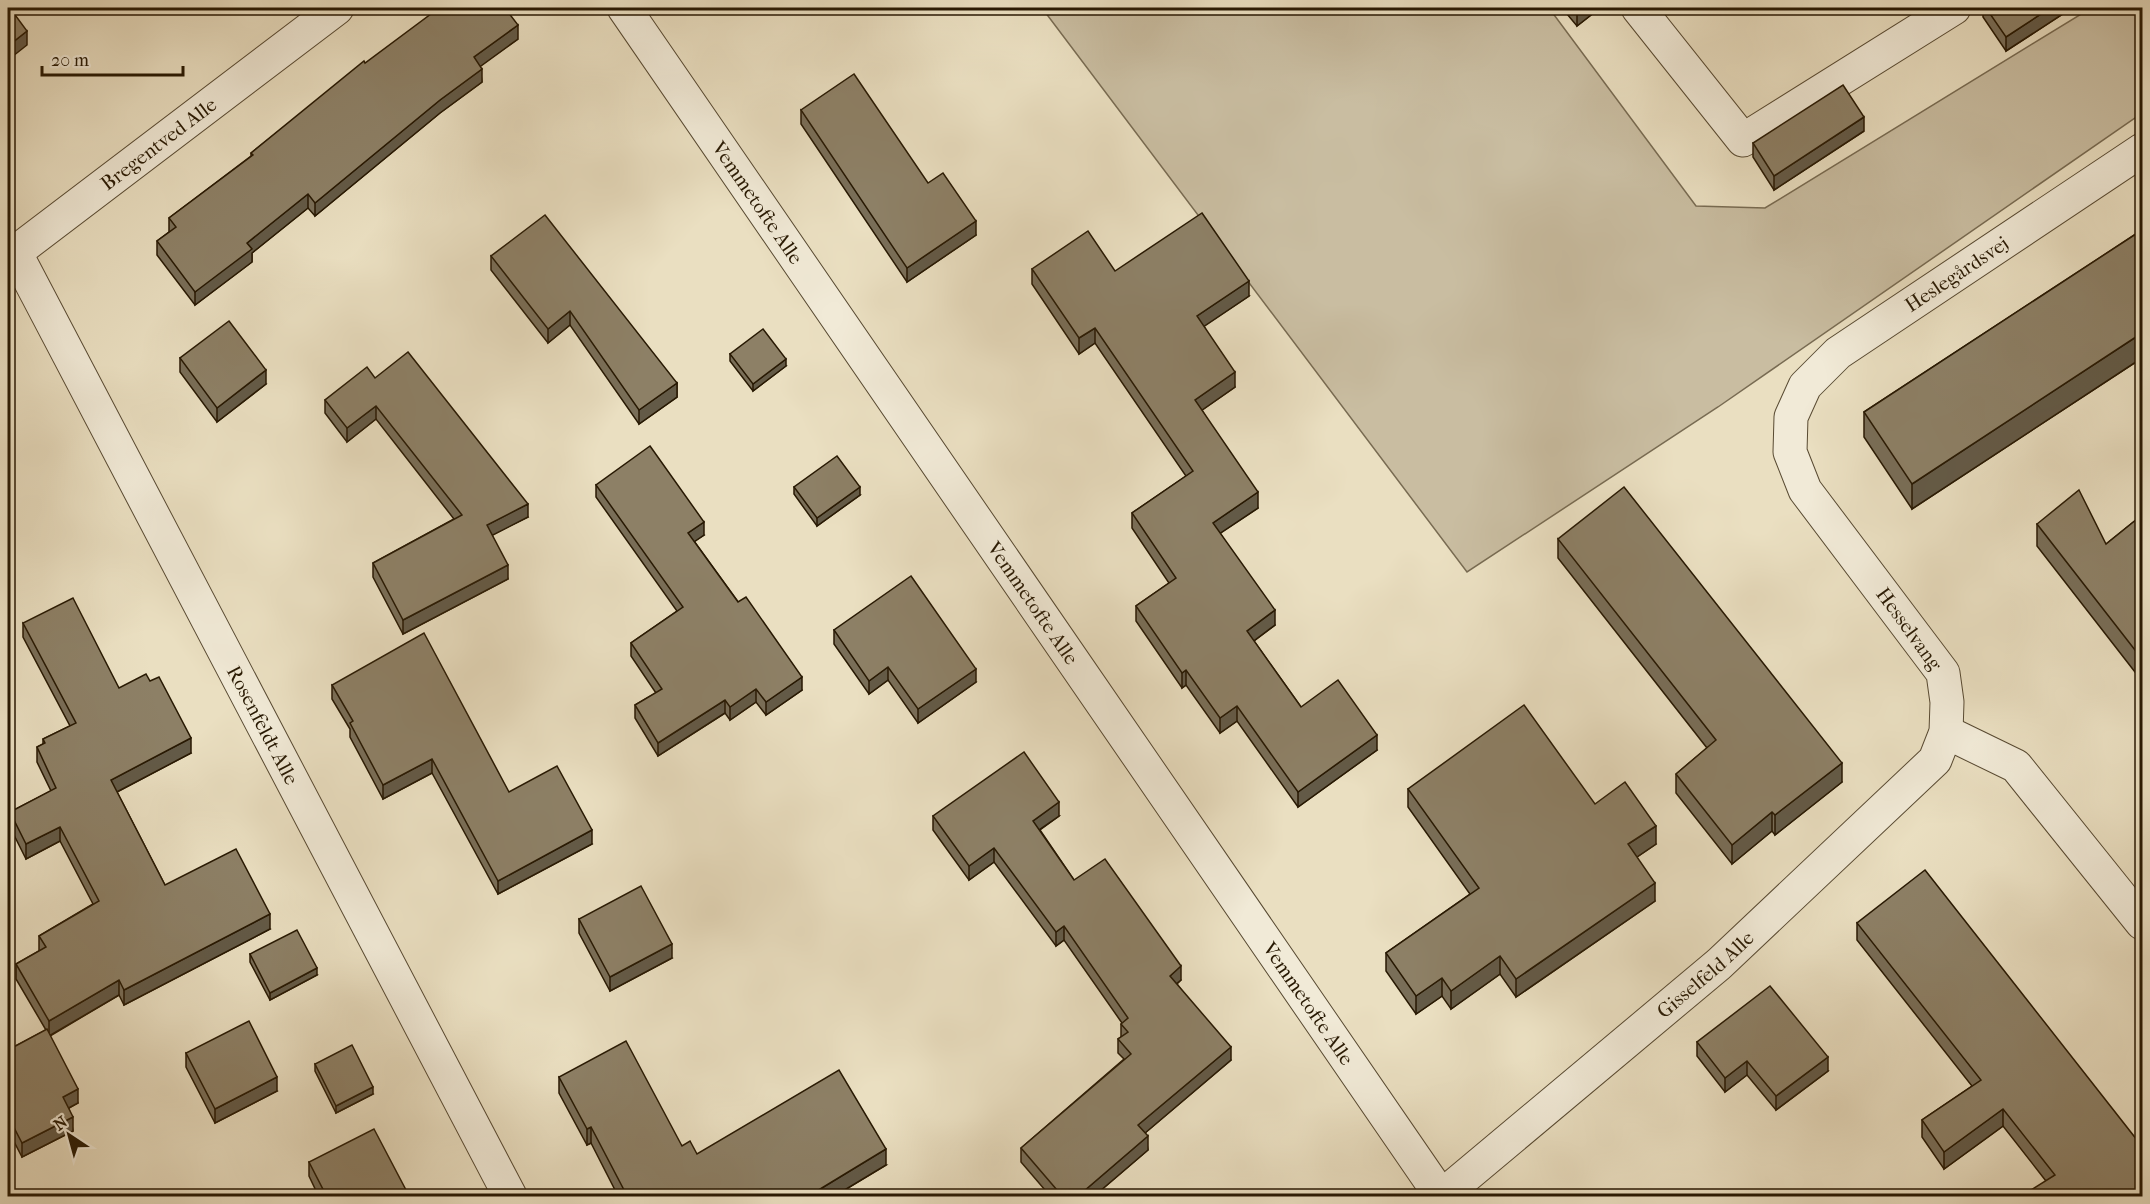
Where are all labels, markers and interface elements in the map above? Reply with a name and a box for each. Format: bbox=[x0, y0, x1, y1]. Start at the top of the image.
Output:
scale bar bbox=[42, 39, 183, 77]
text: 20 m bbox=[51, 50, 89, 71]
street label: Bregentved Alle bbox=[96, 92, 221, 195]
street label: Vemmetofte Alle bbox=[707, 136, 808, 268]
street label: Heslegårdsvej bbox=[1900, 231, 2012, 317]
street label: Vemmetofte Alle bbox=[982, 536, 1083, 669]
street label: Hesselvang bbox=[1871, 583, 1947, 675]
street label: Rosenfeldt Alle bbox=[222, 662, 304, 788]
street label: Gisselfeld Alle bbox=[1652, 926, 1758, 1023]
street label: Vemmetofte Alle bbox=[1258, 937, 1359, 1069]
north arrow bbox=[39, 1105, 99, 1165]
text: N bbox=[50, 1112, 72, 1135]

